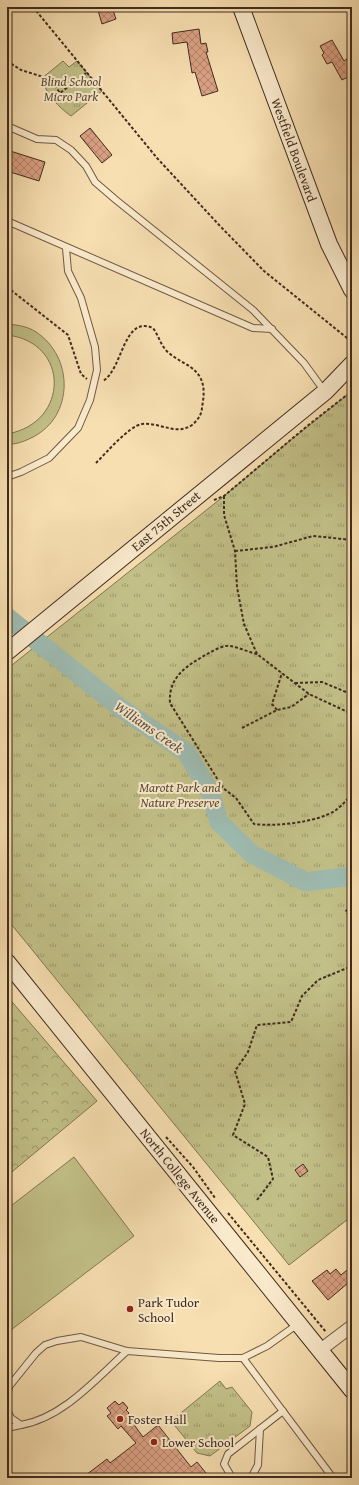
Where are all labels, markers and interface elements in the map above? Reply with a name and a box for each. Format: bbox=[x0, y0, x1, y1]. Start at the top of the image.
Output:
park label: Blind School Micro Park bbox=[40, 72, 101, 106]
street label: Westfield Boulevard bbox=[266, 96, 322, 205]
street label: East 75th Street bbox=[127, 486, 205, 556]
water label: Williams Creek bbox=[111, 696, 188, 758]
park label: Marott Park and Nature Preserve bbox=[139, 778, 221, 812]
street label: North College Avenue bbox=[136, 1124, 224, 1228]
place label: Park Tudor School bbox=[138, 1293, 200, 1327]
marker: Park Tudor School bbox=[125, 1304, 135, 1314]
place label: Foster Hall bbox=[128, 1410, 187, 1429]
marker: Foster Hall bbox=[115, 1414, 125, 1424]
place label: Lower School bbox=[162, 1433, 235, 1452]
marker: Lower School bbox=[149, 1437, 159, 1447]

